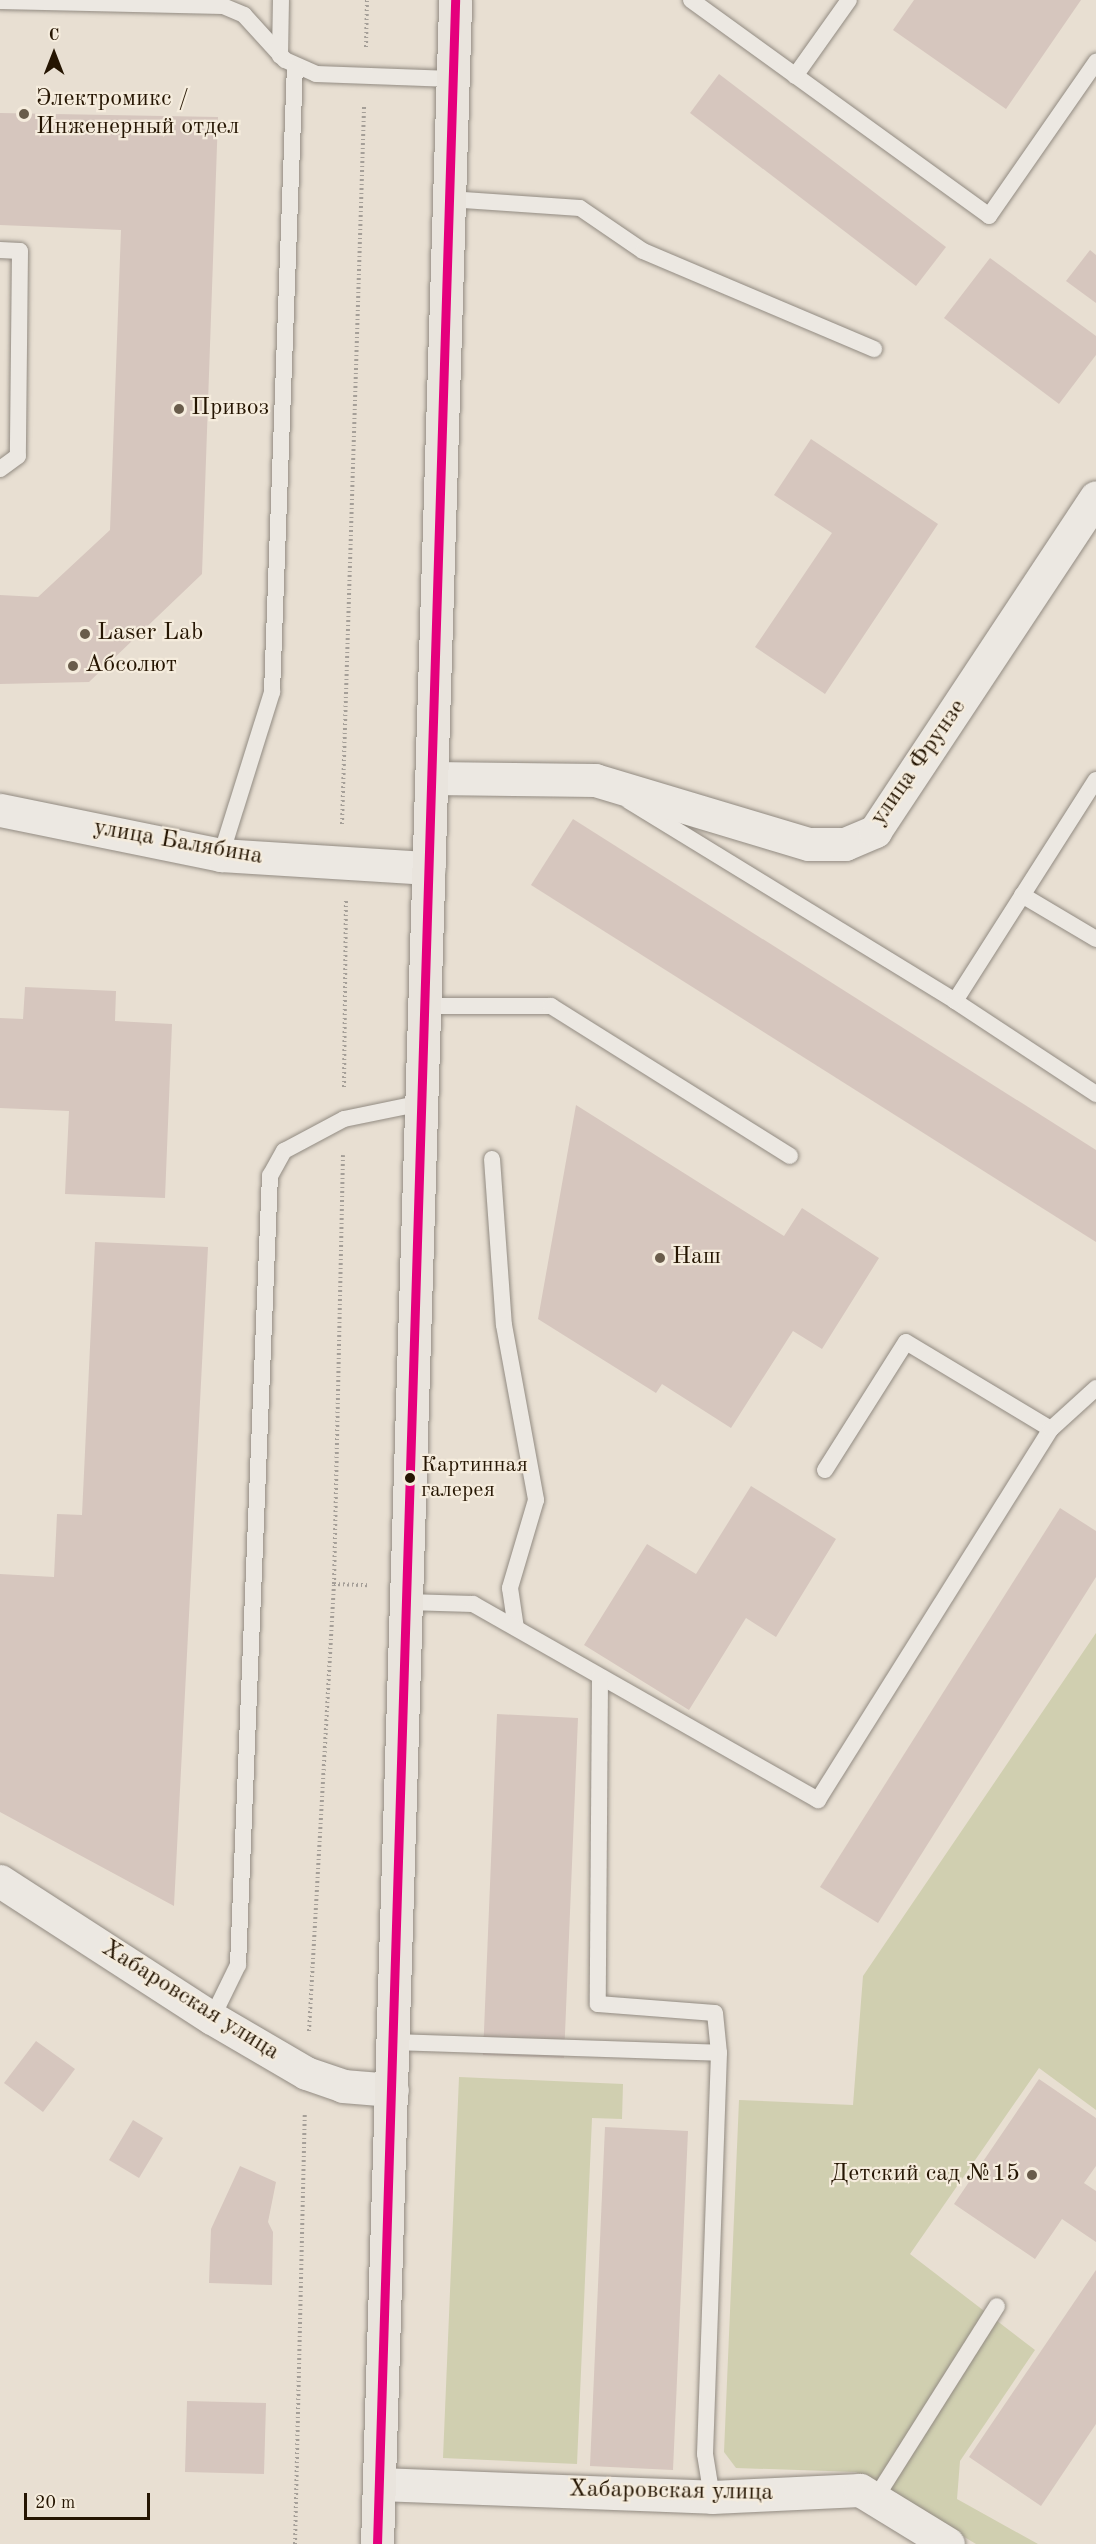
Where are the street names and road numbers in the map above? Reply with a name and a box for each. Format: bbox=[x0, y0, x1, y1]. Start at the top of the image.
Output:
street label: улица Фрунзе bbox=[865, 694, 973, 832]
street label: улица Балябина bbox=[91, 814, 265, 872]
street label: Хабаровская улица bbox=[96, 1935, 284, 2067]
street label: Хабаровская улица bbox=[569, 2476, 773, 2508]

